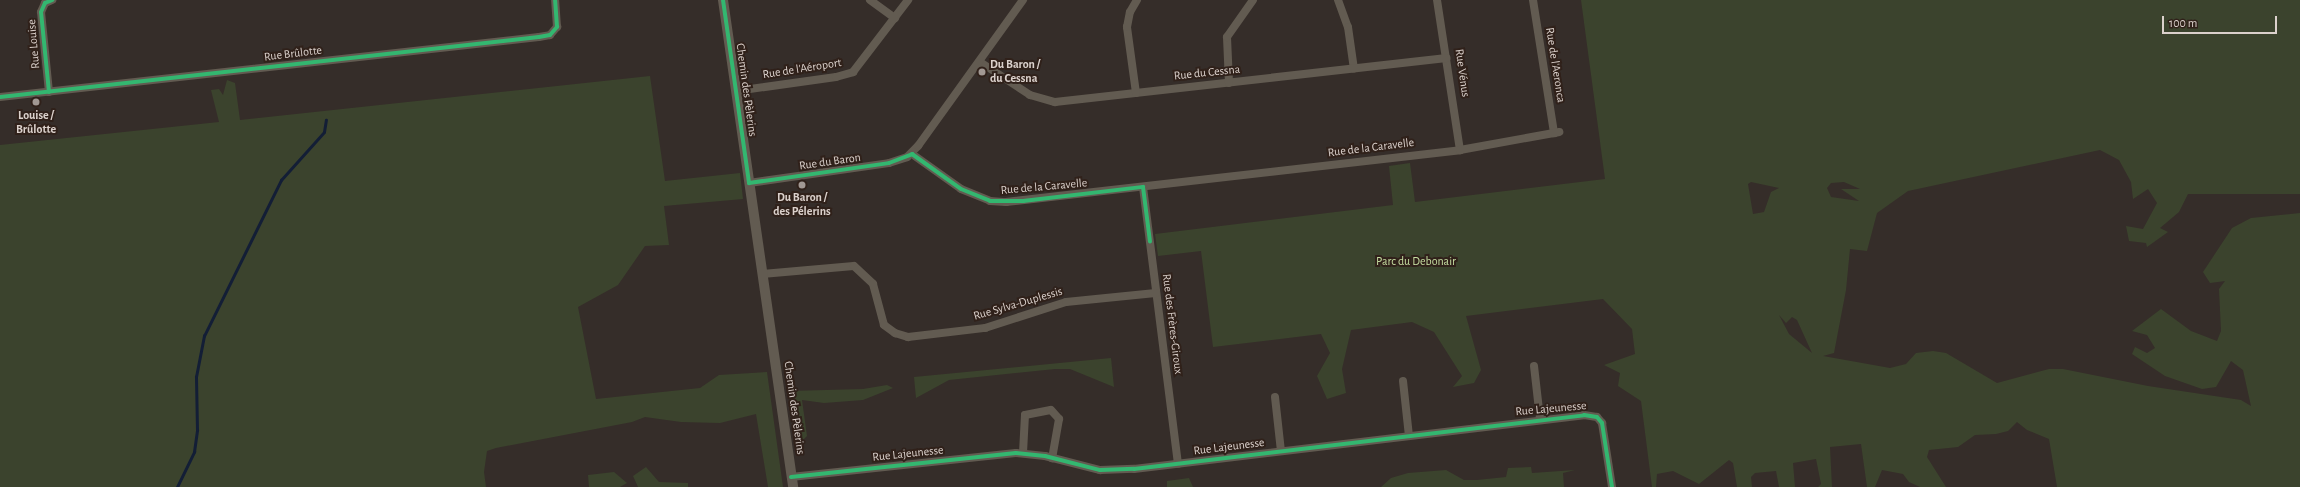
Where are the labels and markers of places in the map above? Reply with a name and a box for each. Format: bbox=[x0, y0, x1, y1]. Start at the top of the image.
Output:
place label: Du Baron / du Cessna bbox=[990, 58, 1040, 86]
marker: Du Baron / du Cessna bbox=[977, 67, 987, 77]
marker: Louise / Brûlotte bbox=[31, 97, 41, 107]
place label: Louise / Brûlotte bbox=[16, 109, 56, 137]
marker: Du Baron / des Pélerins bbox=[797, 180, 807, 190]
place label: Du Baron / des Pélerins bbox=[773, 191, 831, 219]

